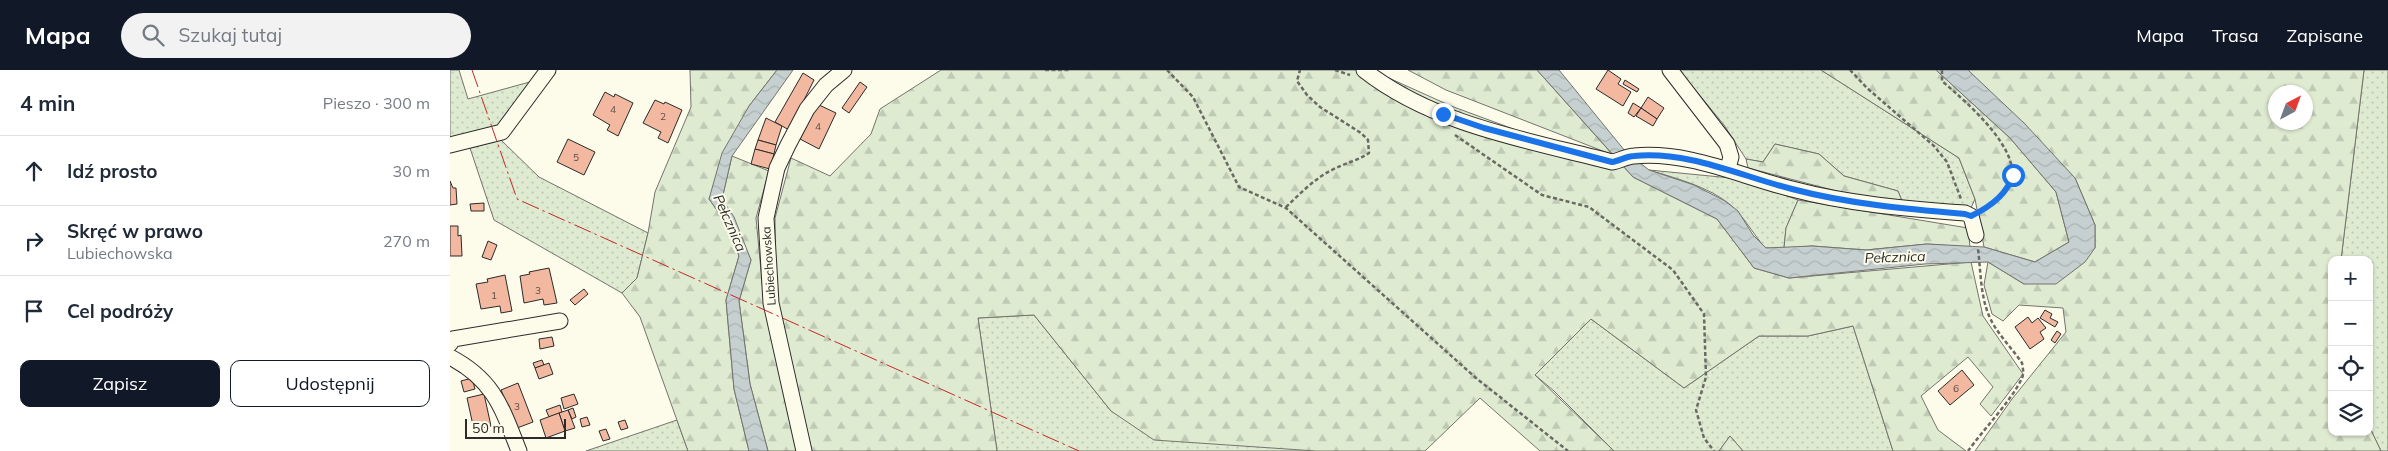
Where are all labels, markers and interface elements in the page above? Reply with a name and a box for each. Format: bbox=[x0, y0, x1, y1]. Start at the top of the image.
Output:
search box bbox=[121, 13, 471, 58]
text: Mapa bbox=[25, 20, 91, 50]
icon: search bbox=[139, 21, 167, 49]
text: Szukaj tutaj bbox=[179, 23, 282, 47]
text: Mapa bbox=[2136, 24, 2184, 47]
text: Trasa bbox=[2212, 24, 2259, 47]
text: Zapisane bbox=[2287, 24, 2363, 47]
north arrow bbox=[2268, 85, 2313, 130]
text: 4 min bbox=[20, 90, 75, 116]
text: Pieszo · 300 m bbox=[323, 93, 430, 113]
house number: 4 bbox=[610, 103, 616, 116]
route end bbox=[1432, 103, 1455, 126]
house number: 2 bbox=[660, 110, 666, 123]
house number: 4 bbox=[815, 120, 821, 133]
house number: 5 bbox=[573, 151, 579, 164]
icon: ahead bbox=[20, 157, 48, 185]
text: Idź prosto bbox=[67, 159, 158, 183]
text: 30 m bbox=[393, 161, 430, 181]
route start bbox=[2002, 164, 2025, 187]
water label: Pełcznica bbox=[709, 192, 751, 254]
text: Skręć w prawo bbox=[67, 219, 203, 243]
street label: Lubiechowska bbox=[758, 226, 779, 306]
icon: right bbox=[20, 227, 48, 255]
text: 270 m bbox=[383, 231, 430, 251]
text: Lubiechowska bbox=[67, 243, 173, 263]
water label: Pełcznica bbox=[1864, 247, 1926, 267]
map controls bbox=[2328, 256, 2373, 436]
button: + bbox=[2328, 256, 2373, 301]
house number: 3 bbox=[535, 284, 541, 297]
house number: 1 bbox=[491, 289, 497, 302]
icon: arrive bbox=[20, 297, 48, 325]
text: Cel podróży bbox=[67, 299, 173, 323]
button: − bbox=[2328, 301, 2373, 346]
button: locate bbox=[2328, 346, 2373, 391]
button: Zapisz bbox=[20, 360, 220, 407]
button: Udostępnij bbox=[230, 360, 430, 407]
house number: 6 bbox=[1953, 382, 1959, 395]
button: layers bbox=[2328, 391, 2373, 436]
house number: 3 bbox=[514, 400, 520, 413]
scale bar bbox=[465, 416, 566, 439]
text: 50 m bbox=[472, 419, 505, 437]

